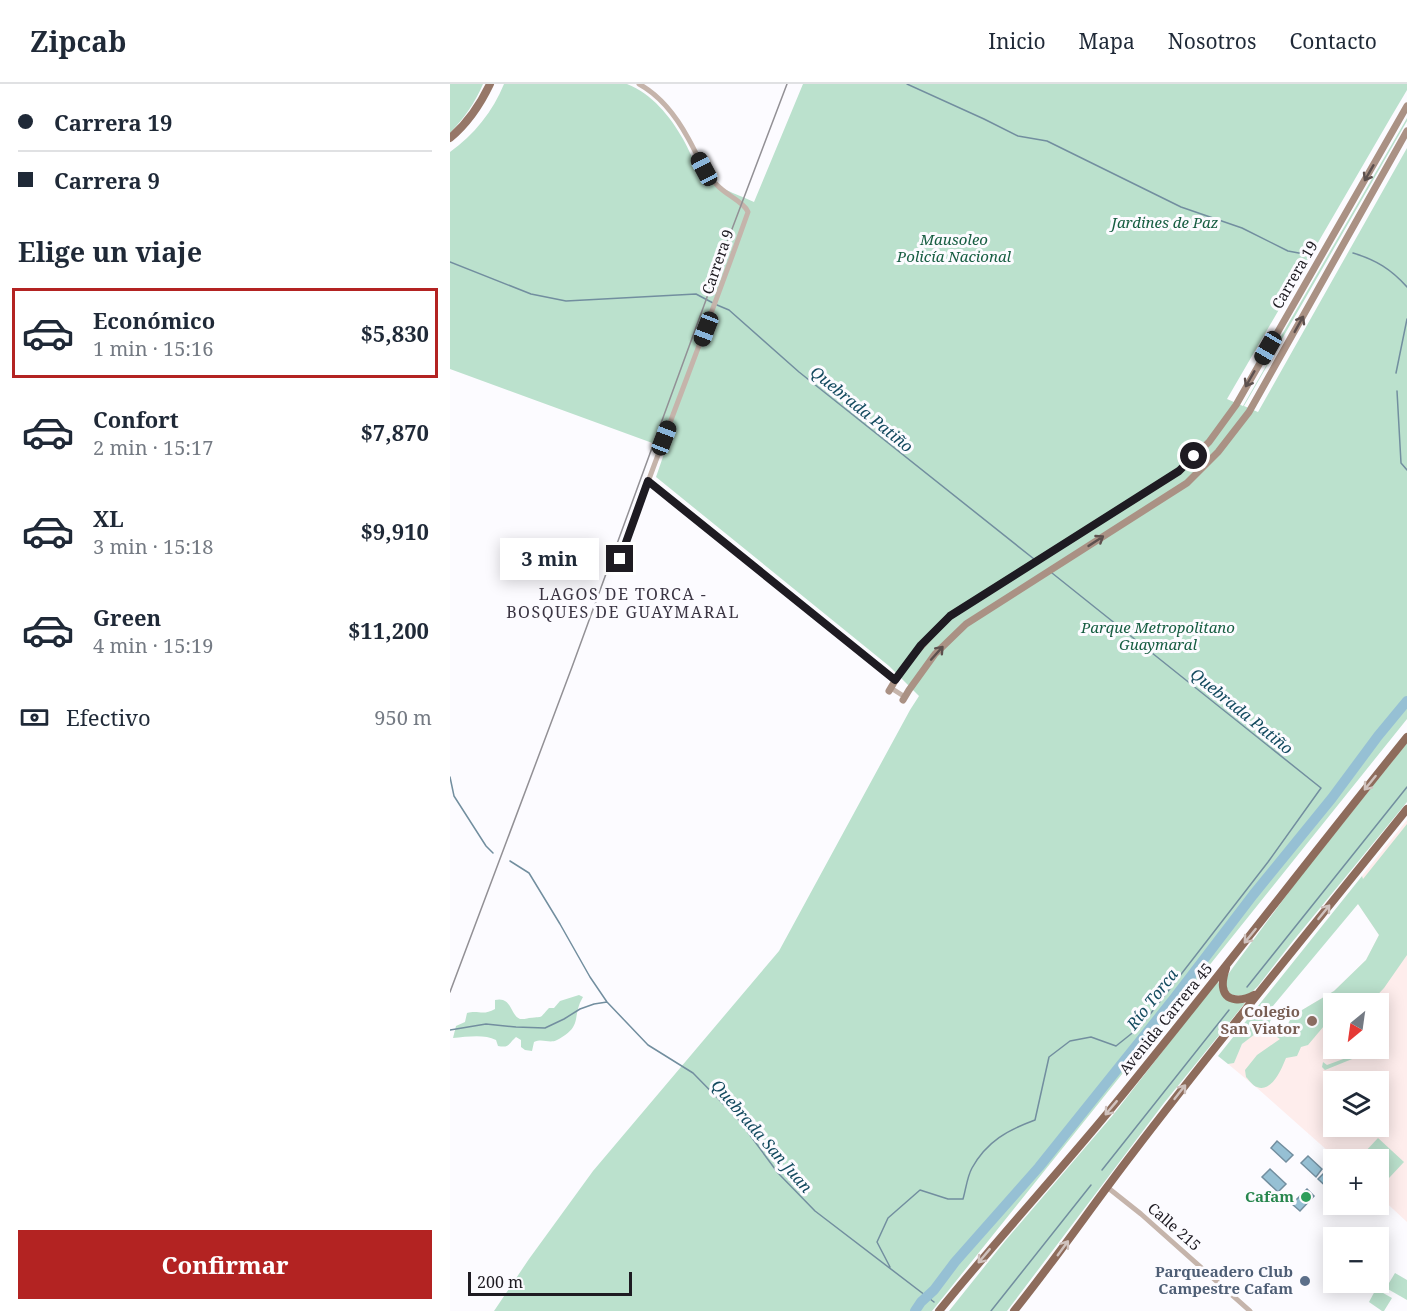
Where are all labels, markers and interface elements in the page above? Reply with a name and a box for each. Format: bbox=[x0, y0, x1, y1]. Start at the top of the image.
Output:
text: Zipcab bbox=[30, 22, 126, 60]
text: Inicio bbox=[988, 27, 1046, 55]
text: Mapa bbox=[1079, 27, 1135, 55]
text: Nosotros bbox=[1168, 27, 1256, 55]
text: Contacto bbox=[1289, 27, 1377, 55]
text: Carrera 19 bbox=[54, 107, 172, 137]
car bbox=[688, 149, 720, 189]
one-way arrow bbox=[1362, 164, 1374, 181]
text: Carrera 9 bbox=[54, 165, 160, 195]
park label: Jardines de Paz bbox=[1109, 212, 1219, 232]
street label: Carrera 9 bbox=[697, 227, 737, 297]
park label: Mausoleo Policía Nacional bbox=[896, 229, 1012, 266]
text: Elige un viaje bbox=[18, 233, 202, 270]
street label: Carrera 19 bbox=[1267, 237, 1322, 312]
text: Económico bbox=[93, 305, 215, 335]
icon: car bbox=[21, 306, 75, 360]
car bbox=[691, 309, 721, 349]
one-way arrow bbox=[1293, 316, 1305, 333]
text: $5,830 bbox=[360, 318, 429, 348]
car bbox=[1251, 328, 1285, 368]
text: 1 min · 15:16 bbox=[93, 335, 213, 362]
water label: Quebrada Patiño bbox=[806, 361, 918, 457]
one-way arrow bbox=[1244, 370, 1256, 387]
text: Confort bbox=[93, 404, 179, 434]
icon: car bbox=[21, 405, 75, 459]
text: $7,870 bbox=[360, 417, 429, 447]
car bbox=[649, 418, 679, 458]
text: 2 min · 15:17 bbox=[93, 434, 213, 461]
route start bbox=[1180, 442, 1207, 469]
text: XL bbox=[93, 503, 124, 533]
icon: car bbox=[21, 504, 75, 558]
text: $9,910 bbox=[360, 516, 429, 546]
text: 3 min · 15:18 bbox=[93, 533, 213, 560]
one-way arrow bbox=[1087, 534, 1104, 546]
callout: 3 min bbox=[500, 538, 599, 580]
text: 3 min bbox=[521, 545, 578, 572]
route end bbox=[606, 545, 633, 572]
district label: LAGOS DE TORCA - BOSQUES DE GUAYMARAL bbox=[506, 583, 740, 623]
text: Green bbox=[93, 602, 161, 632]
icon: car bbox=[21, 603, 75, 657]
text: $11,200 bbox=[348, 615, 429, 645]
park label: Parque Metropolitano Guaymaral bbox=[1080, 617, 1235, 654]
text: 4 min · 15:19 bbox=[93, 632, 213, 659]
one-way arrow bbox=[930, 646, 944, 661]
water label: Quebrada Patiño bbox=[1186, 663, 1298, 759]
icon: cash bbox=[18, 701, 51, 734]
text: Efectivo bbox=[66, 702, 151, 732]
text: 950 m bbox=[374, 704, 432, 731]
one-way arrow bbox=[1364, 774, 1377, 790]
one-way arrow bbox=[1317, 904, 1330, 920]
one-way arrow bbox=[1243, 927, 1256, 943]
street label: Avenida Carrera 45 bbox=[1114, 958, 1216, 1078]
water label: Río Torca bbox=[1121, 963, 1183, 1035]
north arrow bbox=[1323, 993, 1389, 1059]
map controls bbox=[1323, 993, 1389, 1293]
place label: Colegio San Viator bbox=[1221, 1001, 1300, 1038]
marker: Colegio San Viator bbox=[1305, 1014, 1319, 1028]
button: layers bbox=[1323, 1071, 1389, 1137]
water label: Quebrada San Juan bbox=[707, 1075, 818, 1198]
one-way arrow bbox=[1173, 1084, 1186, 1100]
one-way arrow bbox=[1105, 1100, 1118, 1116]
button: + bbox=[1323, 1149, 1389, 1215]
place label: Cafam bbox=[1245, 1186, 1294, 1206]
marker: Cafam bbox=[1299, 1190, 1313, 1204]
street label: Calle 215 bbox=[1144, 1198, 1205, 1255]
button: − bbox=[1323, 1227, 1389, 1293]
button: Confirmar bbox=[18, 1230, 432, 1299]
one-way arrow bbox=[1056, 1240, 1069, 1256]
one-way arrow bbox=[978, 1248, 991, 1264]
place label: Parqueadero Club Campestre Cafam bbox=[1155, 1261, 1293, 1298]
scale bar bbox=[468, 1269, 632, 1296]
text: 200 m bbox=[477, 1271, 523, 1293]
marker: Parqueadero Club Campestre Cafam bbox=[1298, 1274, 1312, 1288]

